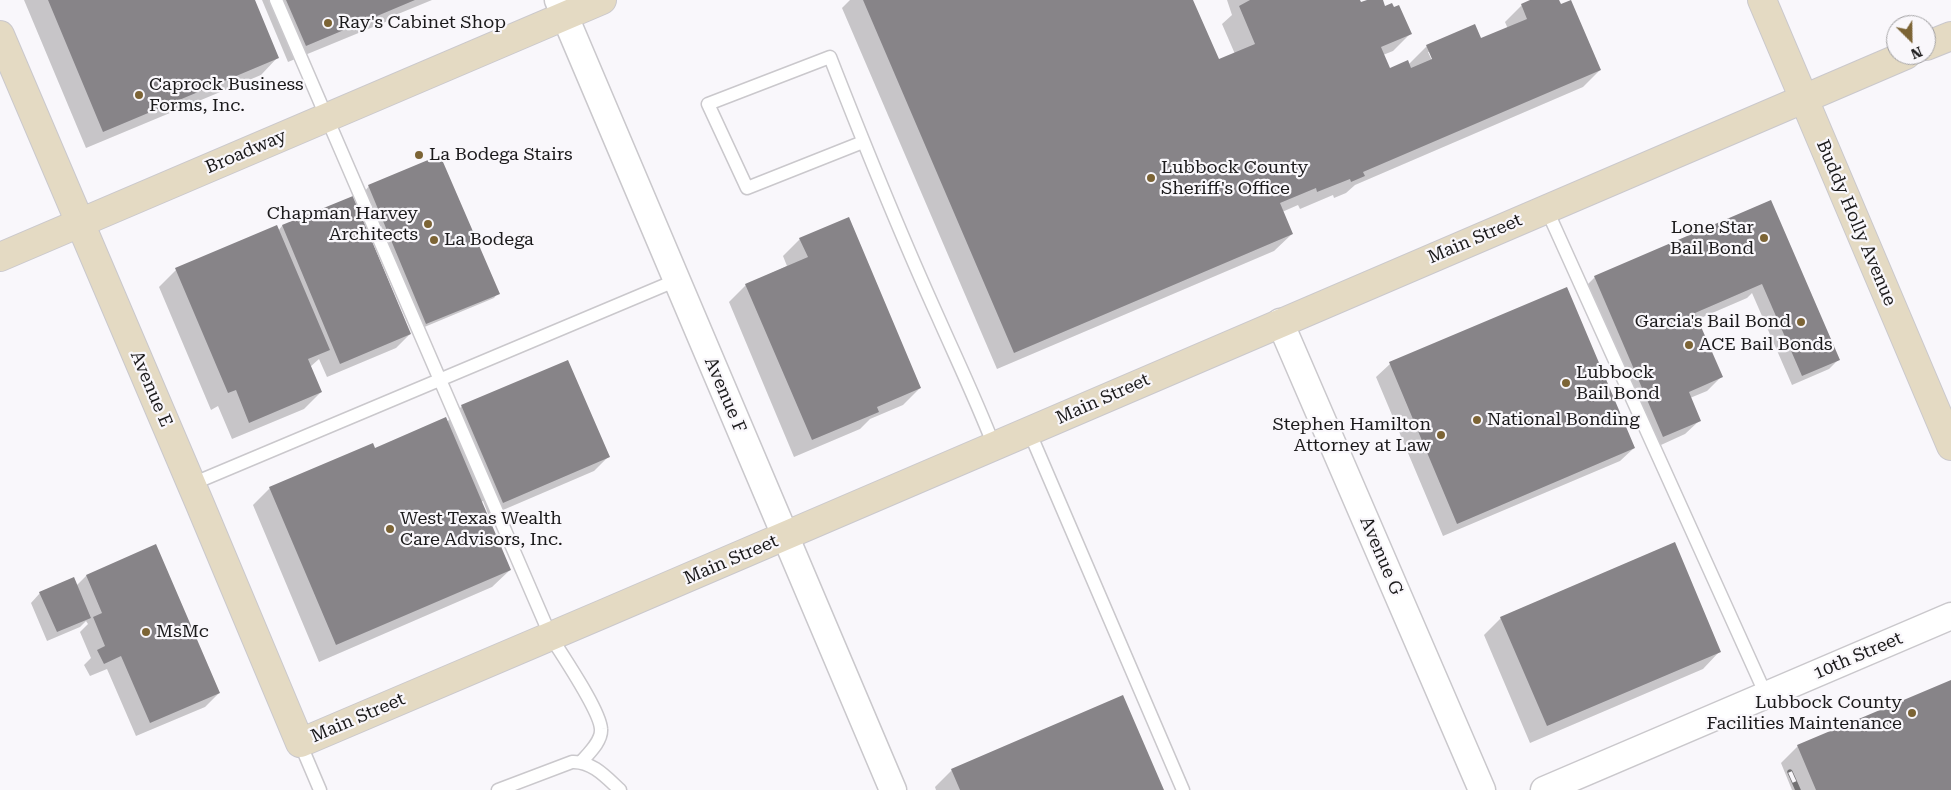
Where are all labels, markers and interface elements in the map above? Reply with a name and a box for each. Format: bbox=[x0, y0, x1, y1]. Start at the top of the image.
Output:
place label: Ray's Cabinet Shop bbox=[338, 12, 506, 34]
north arrow bbox=[1886, 15, 1936, 65]
marker: Ray's Cabinet Shop bbox=[322, 17, 334, 29]
text: N bbox=[1908, 43, 1925, 62]
place label: Caprock Business Forms, Inc. bbox=[149, 74, 304, 116]
marker: Caprock Business Forms, Inc. bbox=[133, 89, 145, 101]
street label: Broadway bbox=[202, 125, 290, 179]
street label: Buddy Holly Avenue bbox=[1811, 137, 1901, 309]
place label: La Bodega Stairs bbox=[429, 144, 573, 166]
marker: La Bodega Stairs bbox=[413, 149, 425, 161]
place label: Lubbock County Sheriff's Office bbox=[1161, 157, 1308, 200]
marker: Lubbock County Sheriff's Office bbox=[1145, 172, 1157, 184]
place label: Chapman Harvey Architects bbox=[267, 203, 418, 245]
street label: Main Street bbox=[1425, 209, 1525, 269]
place label: Lone Star Bail Bond bbox=[1670, 217, 1754, 260]
marker: Chapman Harvey Architects bbox=[422, 218, 434, 230]
place label: La Bodega bbox=[444, 229, 534, 251]
marker: Lone Star Bail Bond bbox=[1758, 232, 1770, 244]
marker: La Bodega bbox=[428, 234, 440, 246]
place label: Garcia's Bail Bond bbox=[1635, 311, 1791, 333]
marker: Garcia's Bail Bond bbox=[1795, 316, 1807, 328]
place label: ACE Bail Bonds bbox=[1699, 334, 1833, 356]
marker: ACE Bail Bonds bbox=[1683, 339, 1695, 351]
street label: Avenue E bbox=[125, 348, 177, 430]
street label: Avenue F bbox=[699, 354, 751, 436]
place label: Lubbock Bail Bond bbox=[1576, 362, 1660, 404]
street label: Main Street bbox=[1053, 369, 1153, 429]
marker: Lubbock Bail Bond bbox=[1560, 377, 1572, 389]
place label: National Bonding bbox=[1487, 409, 1640, 431]
place label: Stephen Hamilton Attorney at Law bbox=[1273, 414, 1431, 456]
marker: National Bonding bbox=[1471, 414, 1483, 426]
marker: Stephen Hamilton Attorney at Law bbox=[1435, 429, 1447, 441]
place label: West Texas Wealth Care Advisors, Inc. bbox=[400, 508, 563, 550]
street label: Avenue G bbox=[1355, 514, 1407, 598]
marker: West Texas Wealth Care Advisors, Inc. bbox=[384, 523, 396, 535]
street label: Main Street bbox=[681, 530, 781, 590]
place label: MsMc bbox=[156, 621, 209, 643]
marker: MsMc bbox=[140, 626, 152, 638]
street label: 10th Street bbox=[1810, 628, 1906, 684]
street label: Main Street bbox=[308, 688, 408, 748]
place label: Lubbock County Facilities Maintenance bbox=[1707, 692, 1902, 734]
marker: Lubbock County Facilities Maintenance bbox=[1906, 707, 1918, 719]

